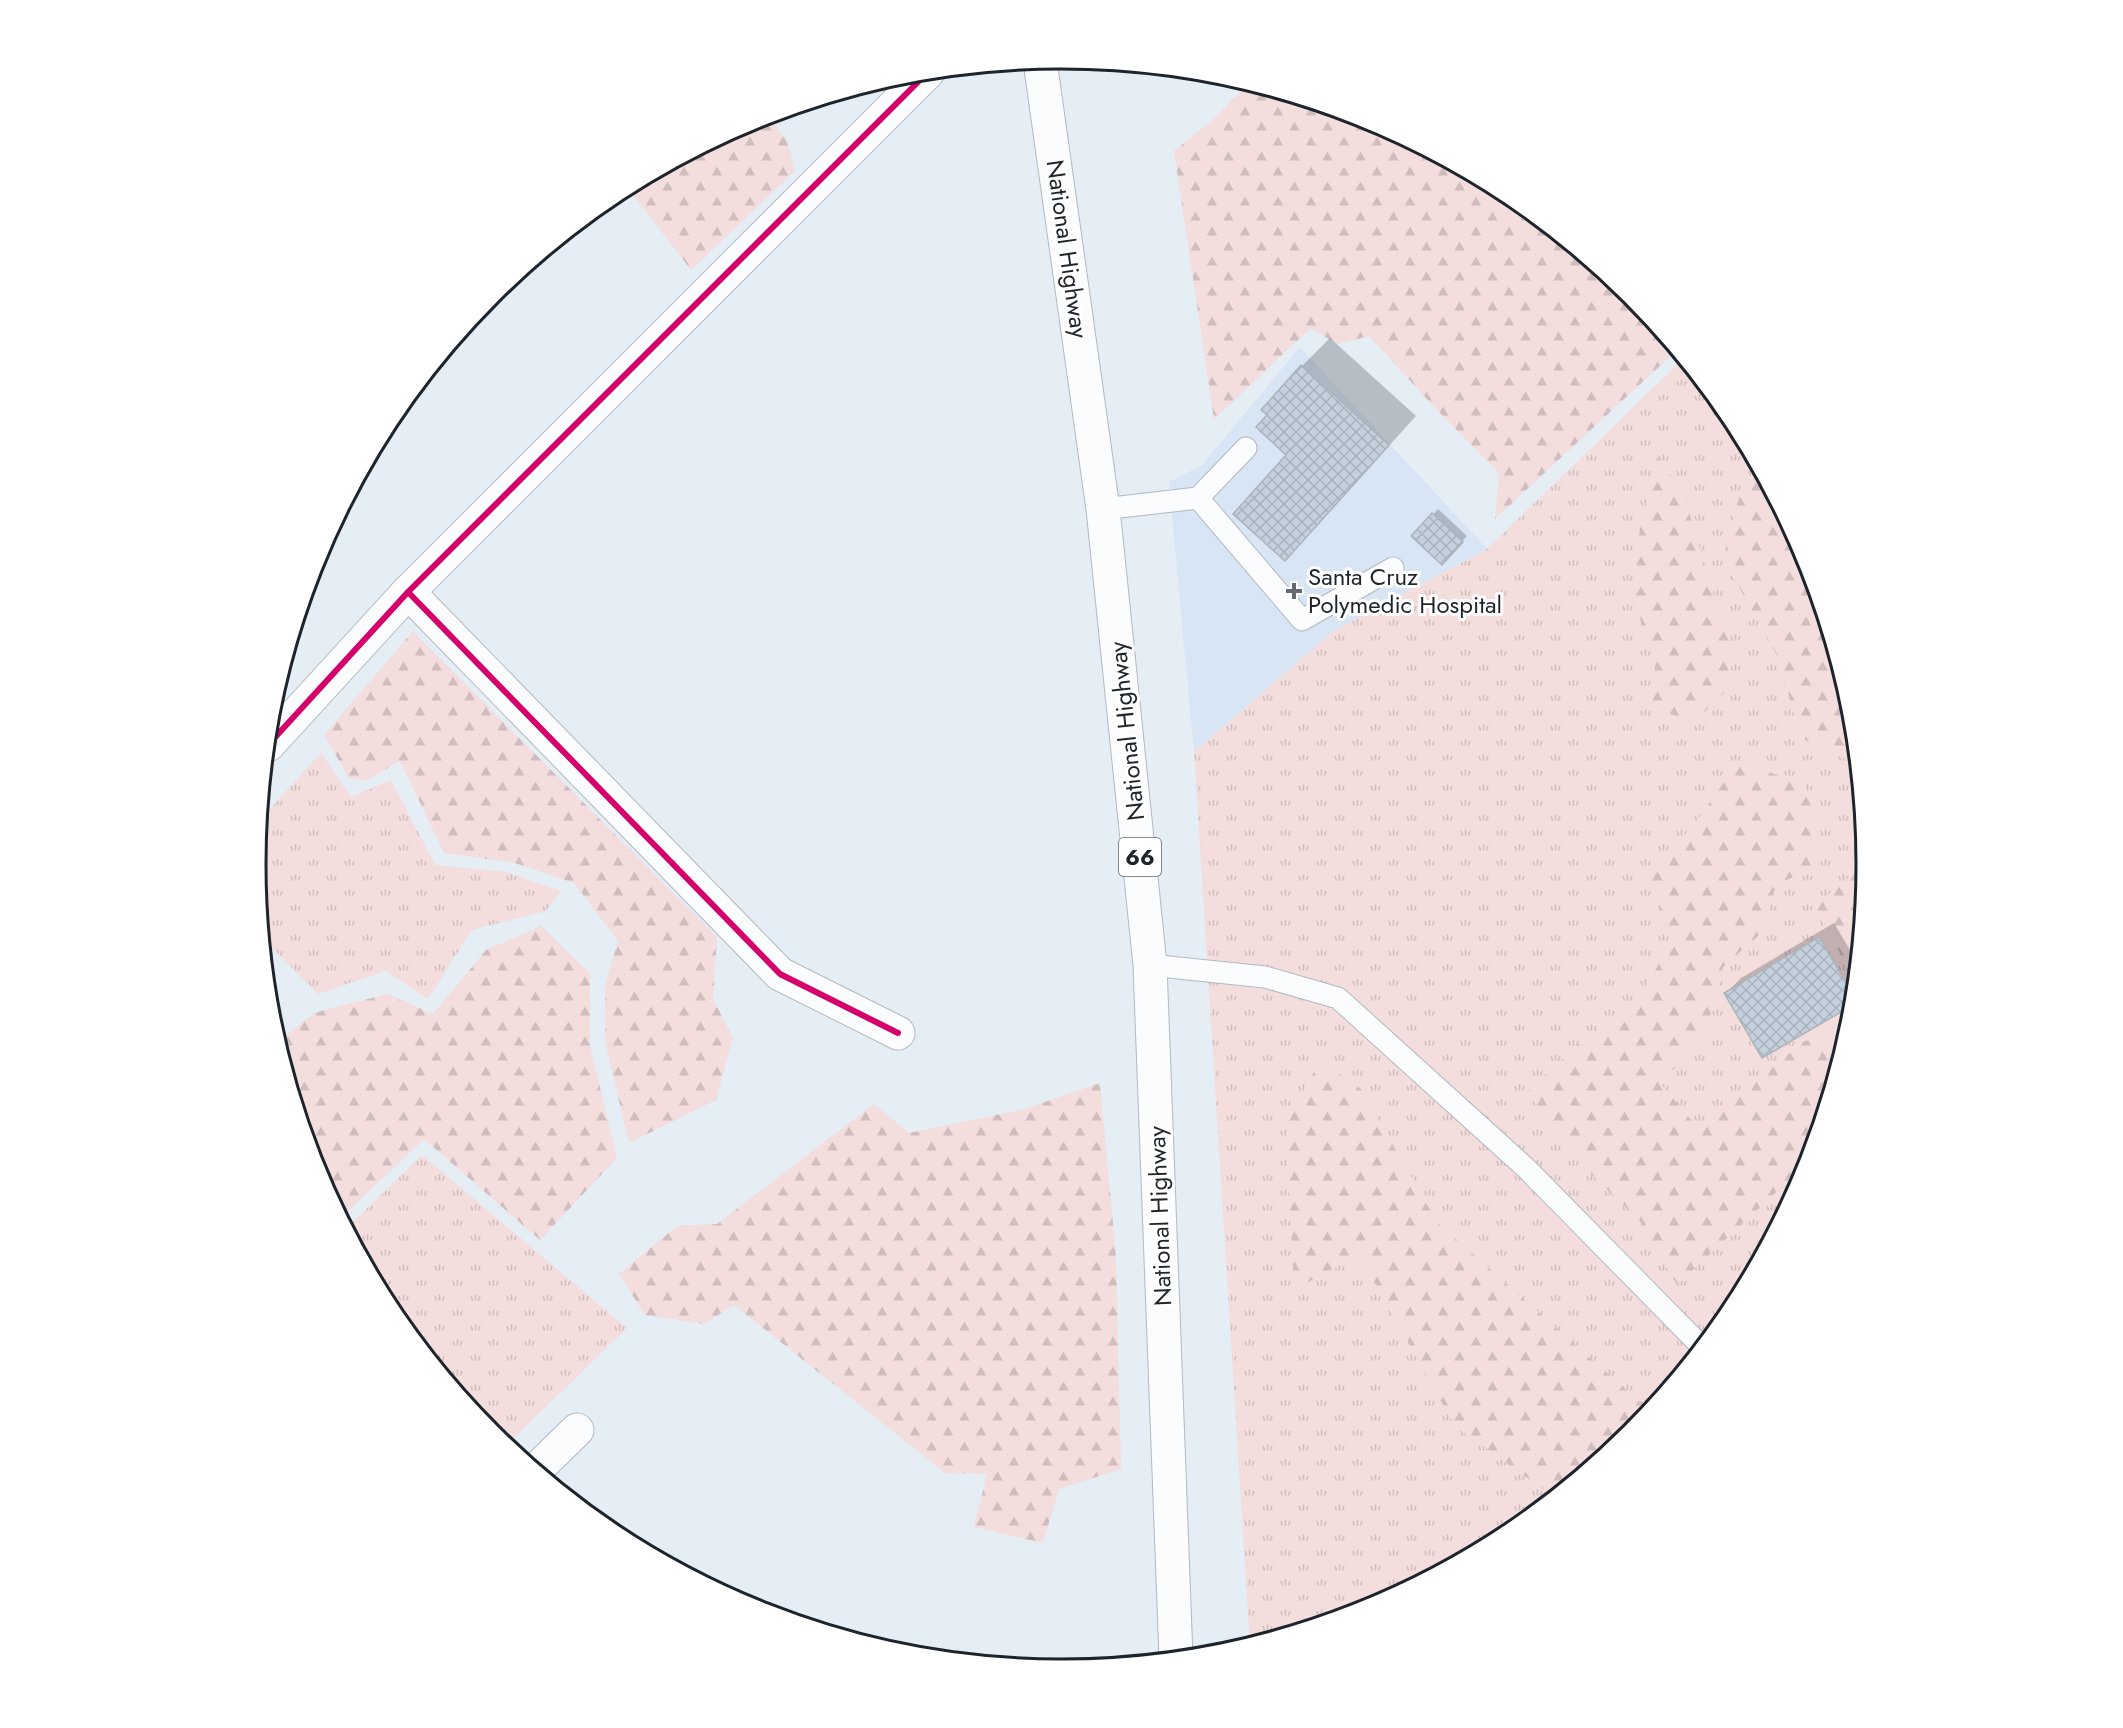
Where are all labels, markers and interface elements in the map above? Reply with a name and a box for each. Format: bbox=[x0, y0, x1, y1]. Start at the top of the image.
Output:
street label: National Highway bbox=[1038, 157, 1097, 341]
place label: Santa Cruz Polymedic Hospital bbox=[1308, 559, 1502, 622]
marker: Santa Cruz Polymedic Hospital bbox=[1285, 582, 1303, 600]
street label: National Highway bbox=[1100, 639, 1153, 822]
road number: 66 bbox=[1119, 838, 1161, 876]
street label: National Highway bbox=[1139, 1125, 1180, 1307]

